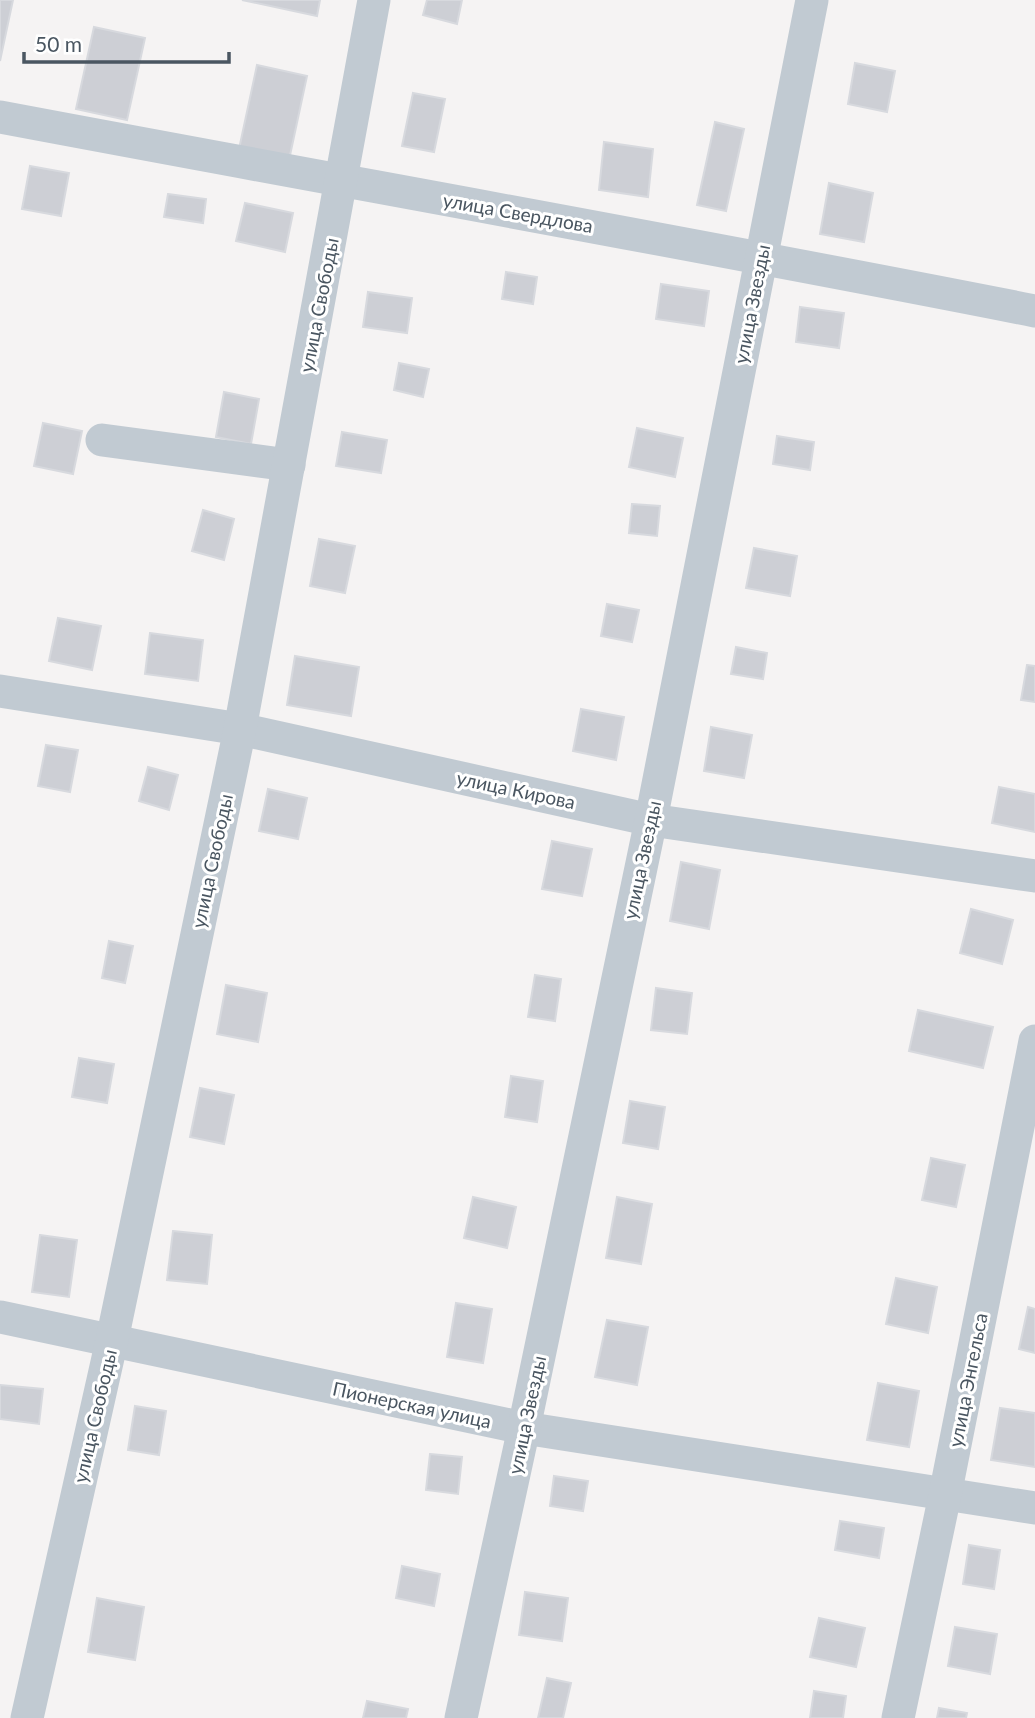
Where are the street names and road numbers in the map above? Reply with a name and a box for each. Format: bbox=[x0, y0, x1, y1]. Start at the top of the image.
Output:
street label: улица Свердлова bbox=[441, 188, 595, 237]
street label: улица Свободы bbox=[294, 236, 343, 374]
street label: улица Звезды bbox=[729, 242, 774, 365]
street label: улица Кирова bbox=[455, 766, 577, 813]
street label: улица Свободы bbox=[186, 792, 237, 930]
street label: улица Звезды bbox=[618, 798, 665, 921]
street label: улица Энгельса bbox=[943, 1311, 992, 1449]
street label: улица Свободы bbox=[68, 1347, 121, 1485]
street label: улица Звезды bbox=[503, 1353, 550, 1476]
street label: Пионерская улица bbox=[331, 1376, 493, 1433]

